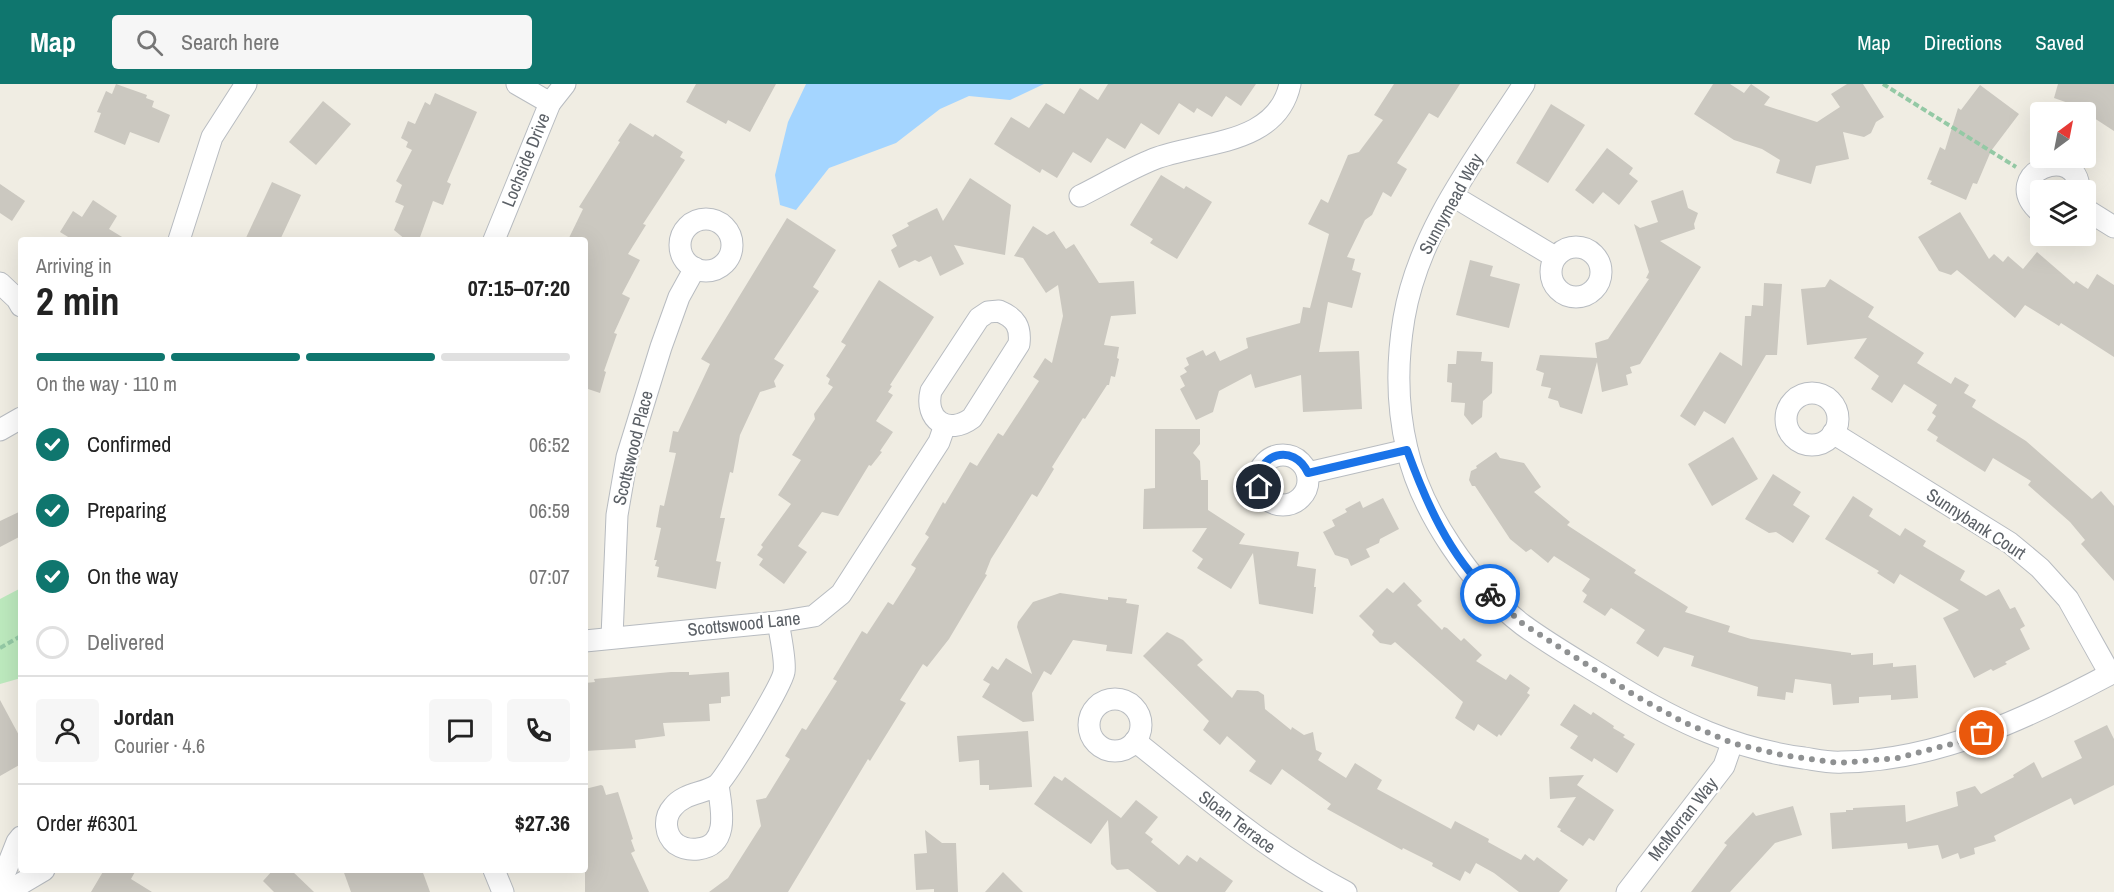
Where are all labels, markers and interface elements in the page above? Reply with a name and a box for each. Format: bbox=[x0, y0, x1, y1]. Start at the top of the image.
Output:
search box bbox=[112, 15, 532, 69]
text: Map bbox=[30, 23, 76, 61]
icon: search bbox=[133, 26, 166, 59]
text: Search here bbox=[181, 27, 279, 57]
text: Map bbox=[1857, 28, 1891, 57]
text: Directions bbox=[1924, 28, 2002, 57]
text: Saved bbox=[2035, 28, 2084, 57]
north arrow bbox=[2030, 102, 2096, 168]
map controls bbox=[2030, 102, 2096, 246]
street label: Lochside Drive bbox=[495, 109, 556, 211]
street label: Sunnymead Way bbox=[1413, 148, 1489, 259]
button: layers bbox=[2030, 180, 2096, 246]
text: Arriving in bbox=[36, 252, 112, 279]
text: 07:15–07:20 bbox=[468, 273, 570, 303]
text: 2 min bbox=[36, 275, 120, 327]
text: On the way · 110 m bbox=[36, 370, 177, 397]
street label: Scottswood Place bbox=[606, 388, 659, 508]
icon: check bbox=[36, 428, 69, 461]
text: Confirmed bbox=[87, 429, 171, 459]
text: 06:52 bbox=[529, 431, 570, 458]
pin bbox=[1233, 461, 1284, 512]
icon: home bbox=[1242, 470, 1275, 503]
street label: Sunnybank Court bbox=[1922, 482, 2031, 565]
icon: check bbox=[36, 494, 69, 527]
text: Preparing bbox=[87, 495, 166, 525]
text: 06:59 bbox=[529, 497, 570, 524]
icon: check bbox=[36, 560, 69, 593]
text: On the way bbox=[87, 561, 178, 591]
text: 07:07 bbox=[529, 563, 570, 590]
courier bbox=[1460, 564, 1520, 624]
icon: bike bbox=[1474, 578, 1507, 611]
street label: Scottswood Lane bbox=[686, 605, 802, 642]
text: Delivered bbox=[87, 627, 164, 657]
button: person bbox=[36, 699, 99, 762]
button: chat bbox=[429, 699, 492, 762]
button: phone bbox=[507, 699, 570, 762]
text: Jordan bbox=[114, 702, 174, 732]
pin bbox=[1956, 707, 2007, 758]
icon: bag bbox=[1965, 716, 1998, 749]
text: Courier · 4.6 bbox=[114, 732, 205, 759]
street label: McMorran Way bbox=[1642, 771, 1723, 866]
street label: Sloan Terrace bbox=[1194, 784, 1281, 859]
text: Order #6301 bbox=[36, 808, 137, 838]
text: $27.36 bbox=[515, 808, 570, 838]

